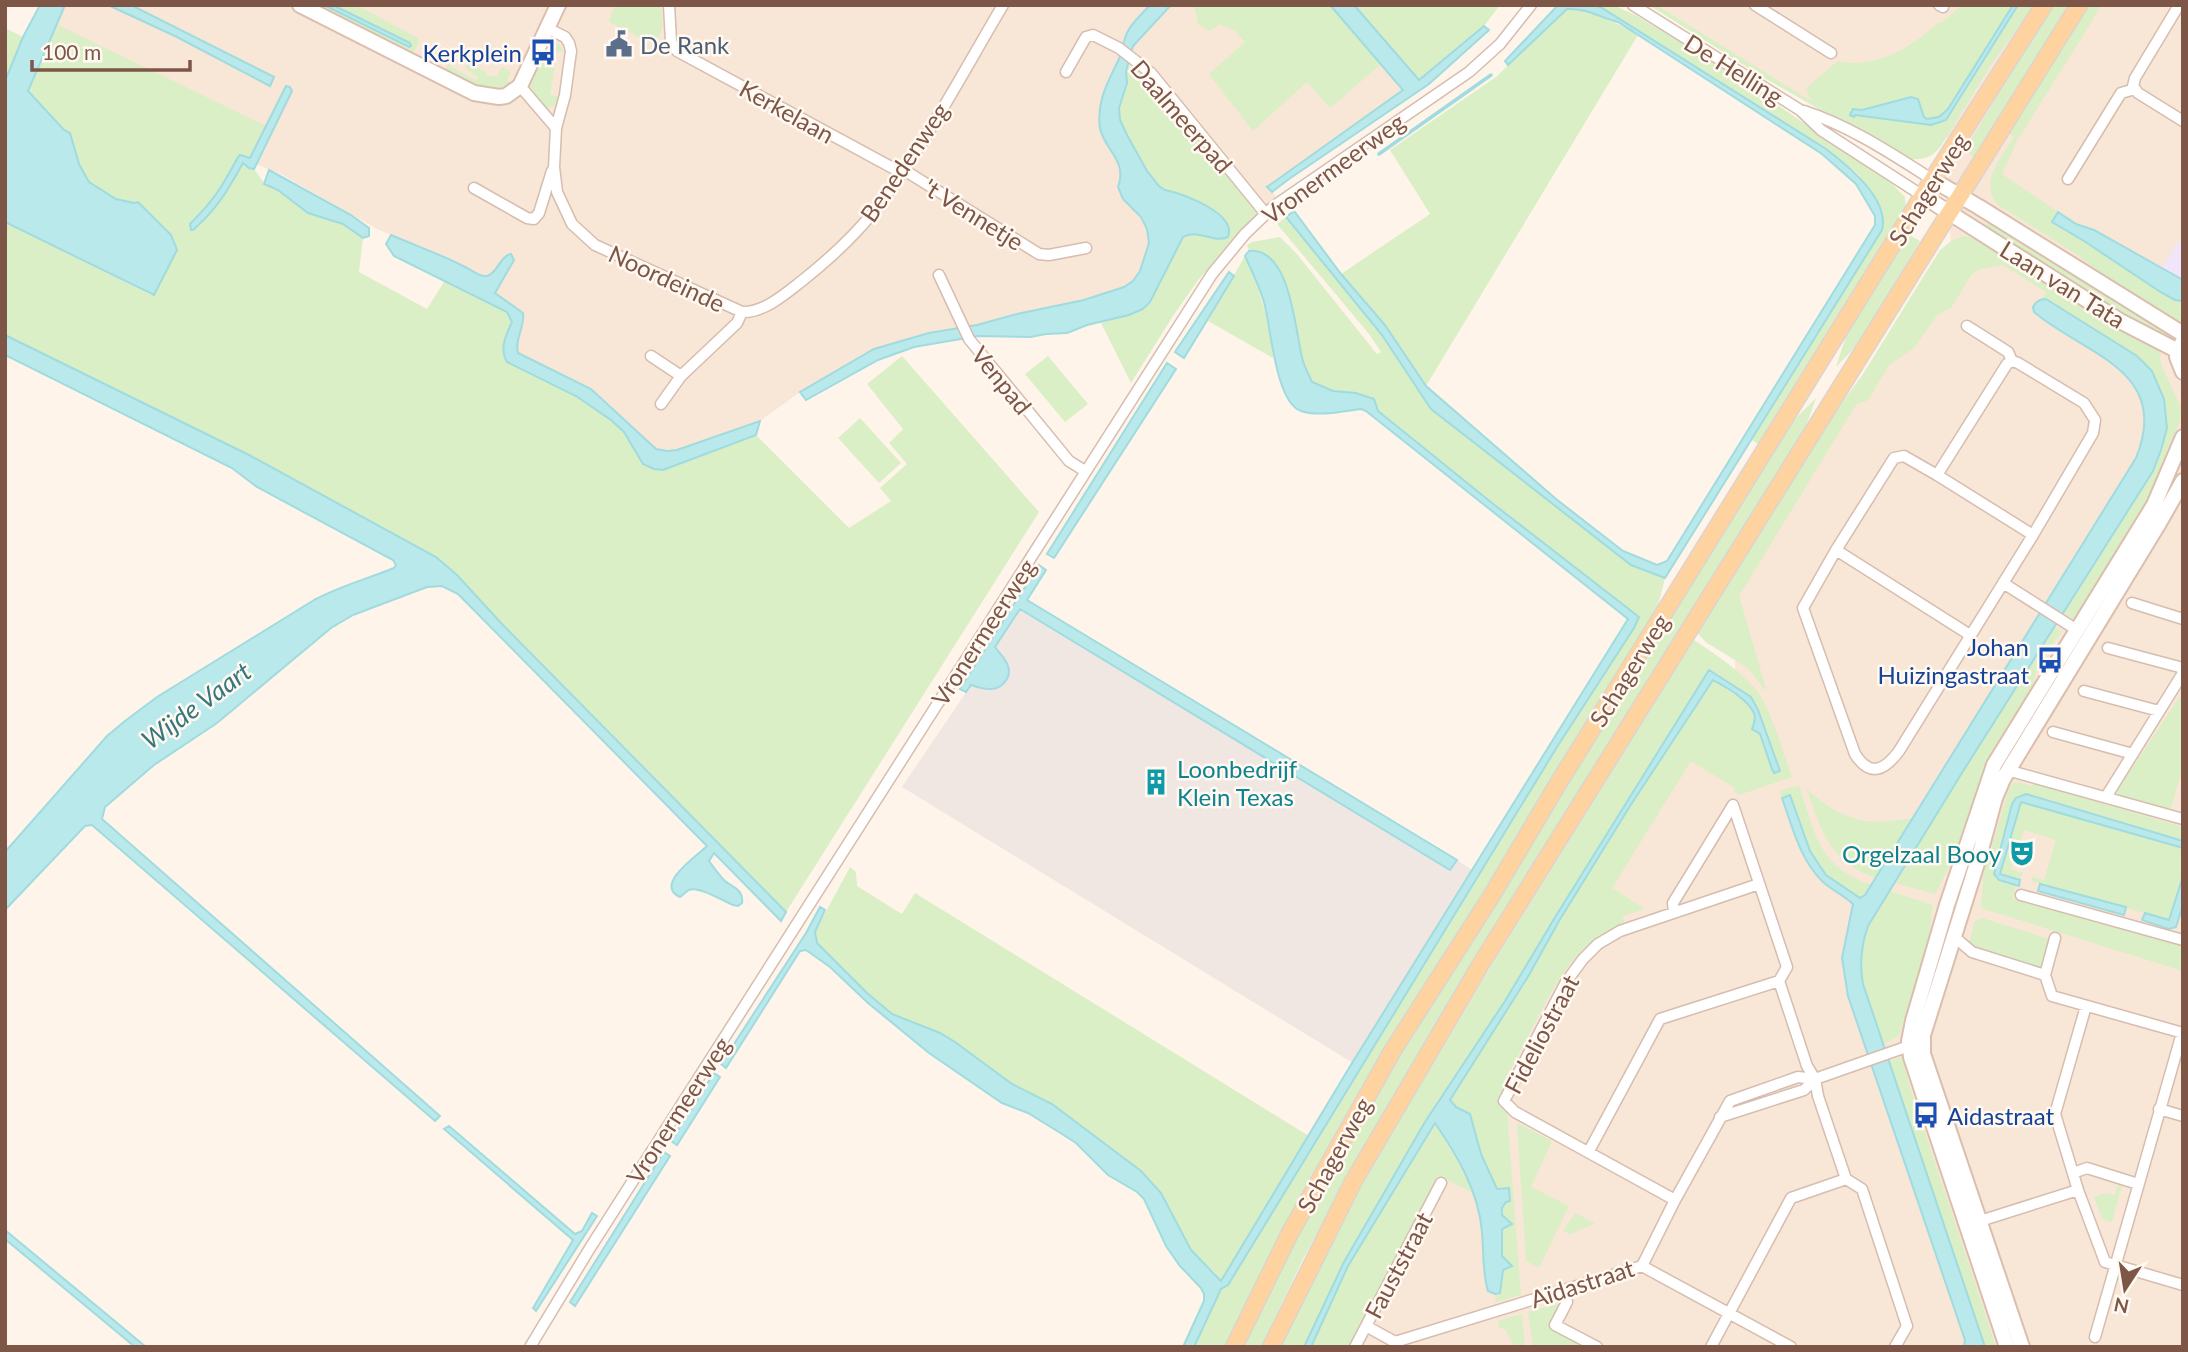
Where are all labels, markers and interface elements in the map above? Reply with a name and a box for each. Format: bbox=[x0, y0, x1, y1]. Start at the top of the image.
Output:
street label: De Helling bbox=[1679, 27, 1789, 111]
scale bar bbox=[32, 28, 189, 72]
public building icon: De Rank bbox=[604, 29, 634, 59]
place label: De Rank bbox=[640, 30, 730, 59]
bus stop icon: Kerkplein bbox=[528, 37, 558, 67]
place label: Kerkplein bbox=[422, 38, 522, 67]
text: 100 m bbox=[42, 39, 101, 64]
street label: Daalmeerpad bbox=[1125, 54, 1239, 178]
street label: Kerkelaan bbox=[735, 73, 839, 149]
street label: Benedenweg bbox=[854, 97, 954, 227]
street label: Vronermeerweg bbox=[1256, 107, 1410, 229]
street label: Schagerweg bbox=[1882, 127, 1974, 251]
street label: 't Vennetje bbox=[919, 172, 1029, 256]
street label: Laan van Tata bbox=[1995, 234, 2131, 334]
street label: Noordeinde bbox=[604, 238, 730, 318]
street label: Venpad bbox=[966, 340, 1038, 420]
street label: Vronermeerweg bbox=[925, 553, 1041, 711]
street label: Schagerweg bbox=[1583, 608, 1675, 732]
place label: Johan Huizingastraat bbox=[1877, 632, 2029, 689]
bus stop icon: Johan Huizingastraat bbox=[2035, 645, 2065, 675]
water label: Wijde Vaart bbox=[135, 655, 257, 755]
place label: Loonbedrijf Klein Texas bbox=[1177, 754, 1298, 811]
building icon: Loonbedrijf Klein Texas bbox=[1141, 767, 1171, 797]
theatre icon: Orgelzaal Booy bbox=[2007, 838, 2037, 868]
place label: Orgelzaal Booy bbox=[1842, 839, 2002, 868]
street label: Fideliostraat bbox=[1498, 969, 1585, 1098]
street label: Vronermeerweg bbox=[620, 1031, 736, 1189]
street label: Schagerweg bbox=[1290, 1092, 1378, 1218]
bus stop icon: Aidastraat bbox=[1911, 1100, 1941, 1130]
place label: Aidastraat bbox=[1947, 1101, 2055, 1130]
street label: Fauststraat bbox=[1358, 1207, 1438, 1323]
street label: Aïdastraat bbox=[1527, 1253, 1638, 1313]
north arrow bbox=[2090, 1254, 2160, 1324]
text: N bbox=[2112, 1293, 2131, 1319]

